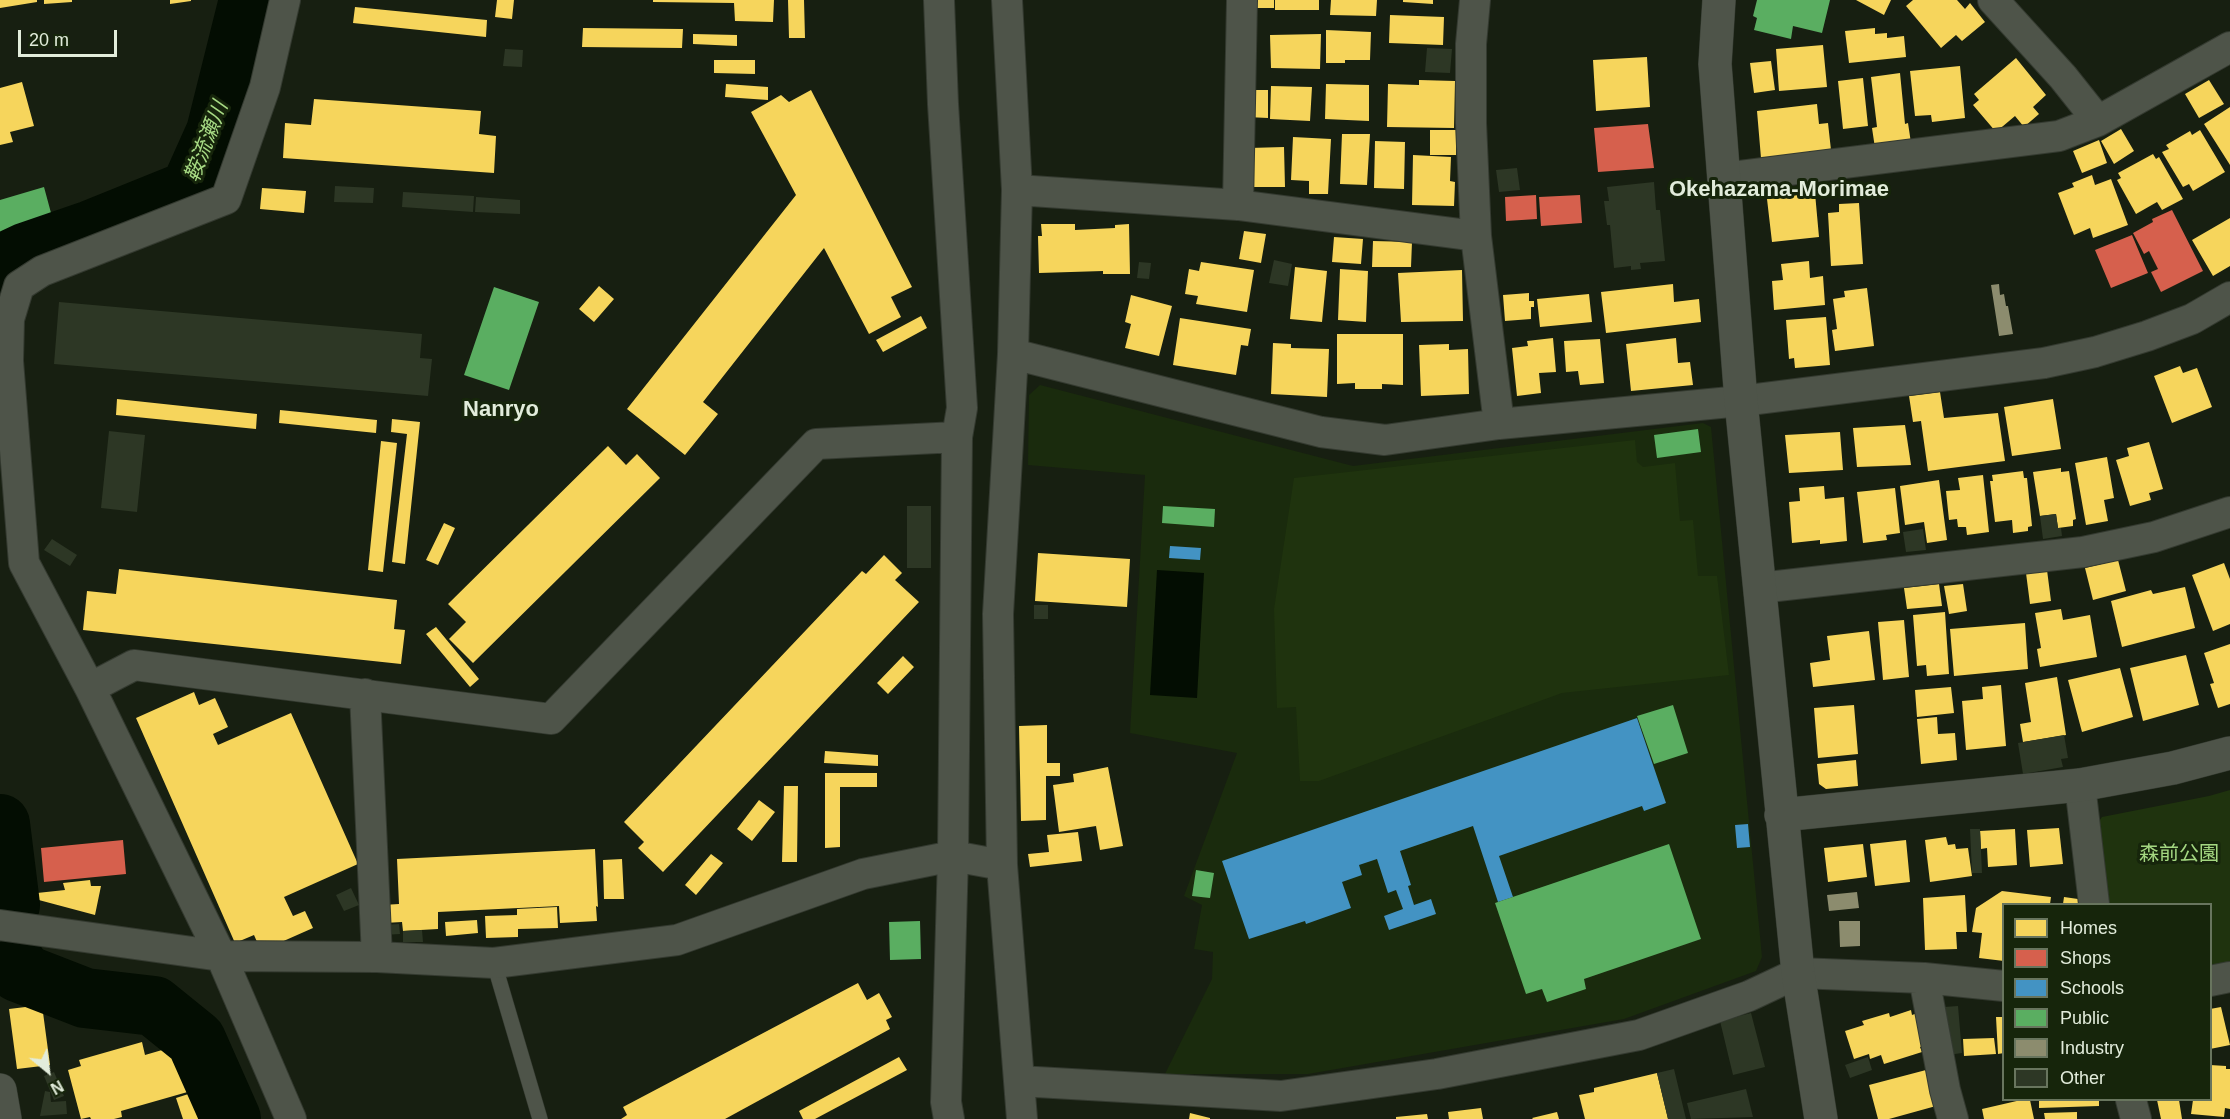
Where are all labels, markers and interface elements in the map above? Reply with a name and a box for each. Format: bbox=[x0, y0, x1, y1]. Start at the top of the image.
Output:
scale bar bbox=[21, 18, 120, 56]
text: 20 m bbox=[29, 30, 69, 50]
water label: 鞍流瀬川 bbox=[180, 98, 234, 186]
district label: Okehazama-Morimae bbox=[1669, 177, 1889, 203]
district label: Nanryo bbox=[463, 397, 539, 423]
park label: 森前公園 bbox=[2139, 842, 2219, 866]
legend bbox=[2002, 903, 2212, 1101]
text: Homes bbox=[2060, 918, 2117, 938]
text: Shops bbox=[2060, 948, 2111, 968]
text: Schools bbox=[2060, 978, 2124, 998]
text: Public bbox=[2060, 1008, 2109, 1028]
text: Industry bbox=[2060, 1038, 2124, 1058]
north arrow bbox=[18, 1041, 78, 1101]
text: Other bbox=[2060, 1068, 2105, 1088]
text: N bbox=[48, 1077, 66, 1097]

